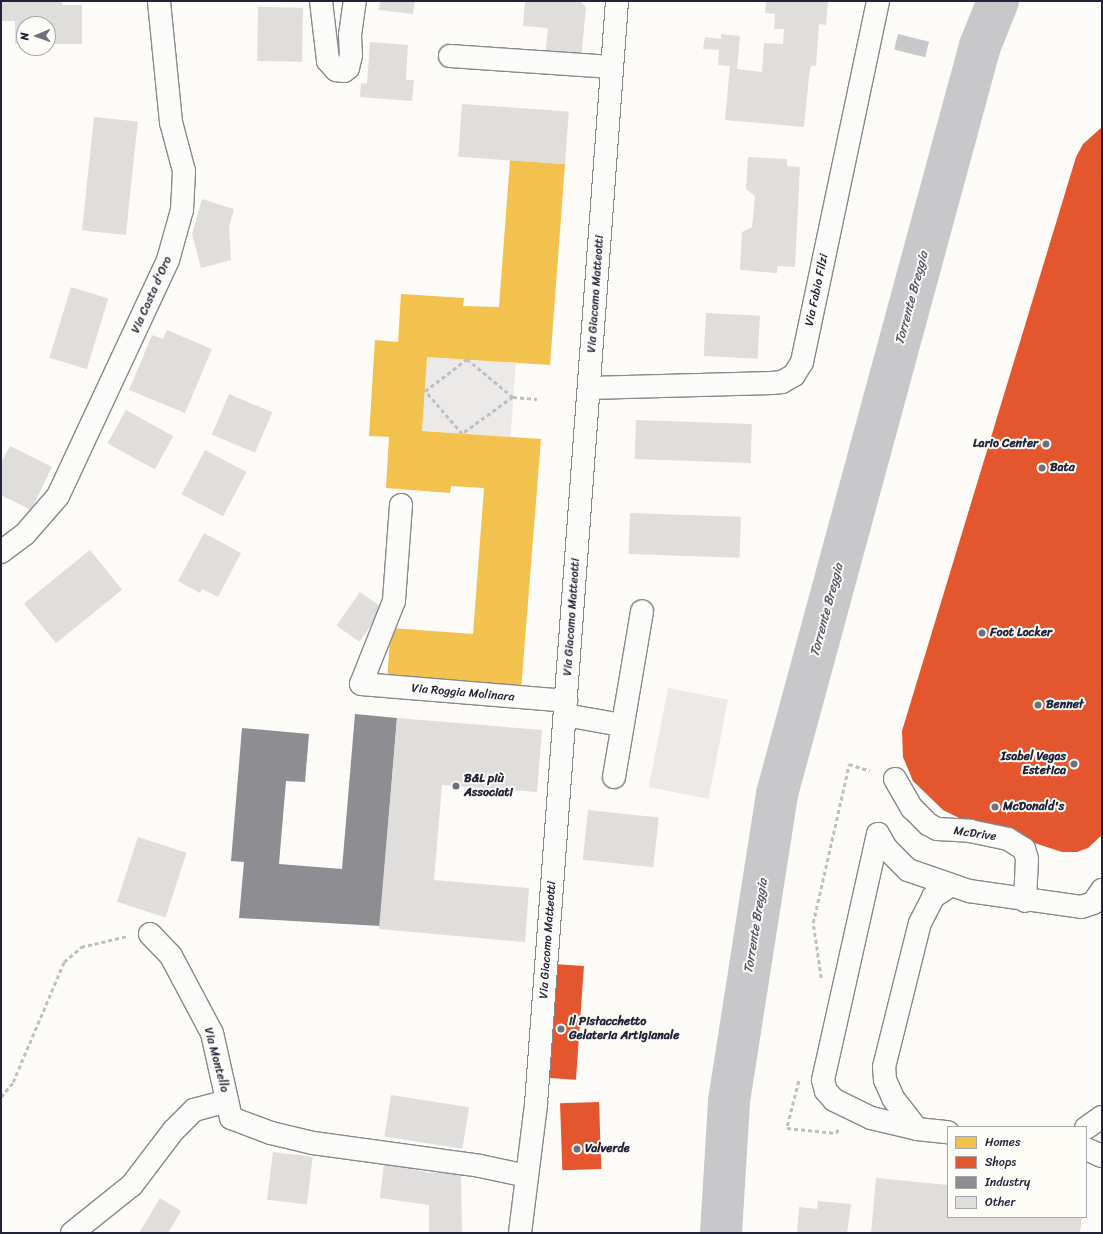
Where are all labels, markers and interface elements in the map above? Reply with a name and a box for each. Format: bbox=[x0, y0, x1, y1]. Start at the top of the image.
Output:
north arrow bbox=[16, 16, 56, 56]
text: N bbox=[15, 32, 34, 41]
street label: Via Giacomo Matteotti bbox=[585, 235, 607, 353]
water label: Torrente Breggia bbox=[892, 250, 932, 346]
street label: Via Fabio Filzi bbox=[802, 253, 832, 327]
street label: Via Costa d'Oro bbox=[129, 254, 175, 336]
place label: Lario Center bbox=[973, 437, 1038, 451]
marker: Lario Center bbox=[1041, 439, 1051, 449]
place label: Bata bbox=[1050, 461, 1075, 475]
marker: Bata bbox=[1037, 463, 1047, 473]
street label: Via Giacomo Matteotti bbox=[561, 558, 583, 676]
water label: Torrente Breggia bbox=[807, 562, 847, 658]
place label: Foot Locker bbox=[990, 626, 1052, 640]
marker: Foot Locker bbox=[977, 628, 987, 638]
street label: Via Roggia Molinara bbox=[411, 681, 515, 705]
place label: Bennet bbox=[1046, 698, 1084, 712]
marker: Bennet bbox=[1033, 700, 1043, 710]
place label: Isabel Vegas Estetica bbox=[1001, 750, 1066, 778]
marker: Isabel Vegas Estetica bbox=[1069, 759, 1079, 769]
place label: B&L più Associati bbox=[464, 772, 513, 800]
marker: B&L più Associati bbox=[451, 781, 461, 791]
place label: McDonald's bbox=[1003, 800, 1064, 814]
marker: McDonald's bbox=[990, 802, 1000, 812]
street label: McDrive bbox=[953, 824, 997, 844]
water label: Torrente Breggia bbox=[741, 877, 771, 975]
street label: Via Giacomo Matteotti bbox=[537, 881, 559, 999]
place label: il Pistacchetto Gelateria Artigianale bbox=[569, 1015, 679, 1043]
marker: il Pistacchetto Gelateria Artigianale bbox=[556, 1024, 566, 1034]
street label: Via Montello bbox=[200, 1026, 232, 1094]
legend bbox=[947, 1126, 1087, 1218]
text: Homes bbox=[985, 1131, 1021, 1153]
place label: Valverde bbox=[585, 1142, 630, 1156]
marker: Valverde bbox=[572, 1144, 582, 1154]
text: Shops bbox=[985, 1151, 1016, 1173]
text: Industry bbox=[985, 1171, 1030, 1193]
text: Other bbox=[985, 1191, 1015, 1213]

